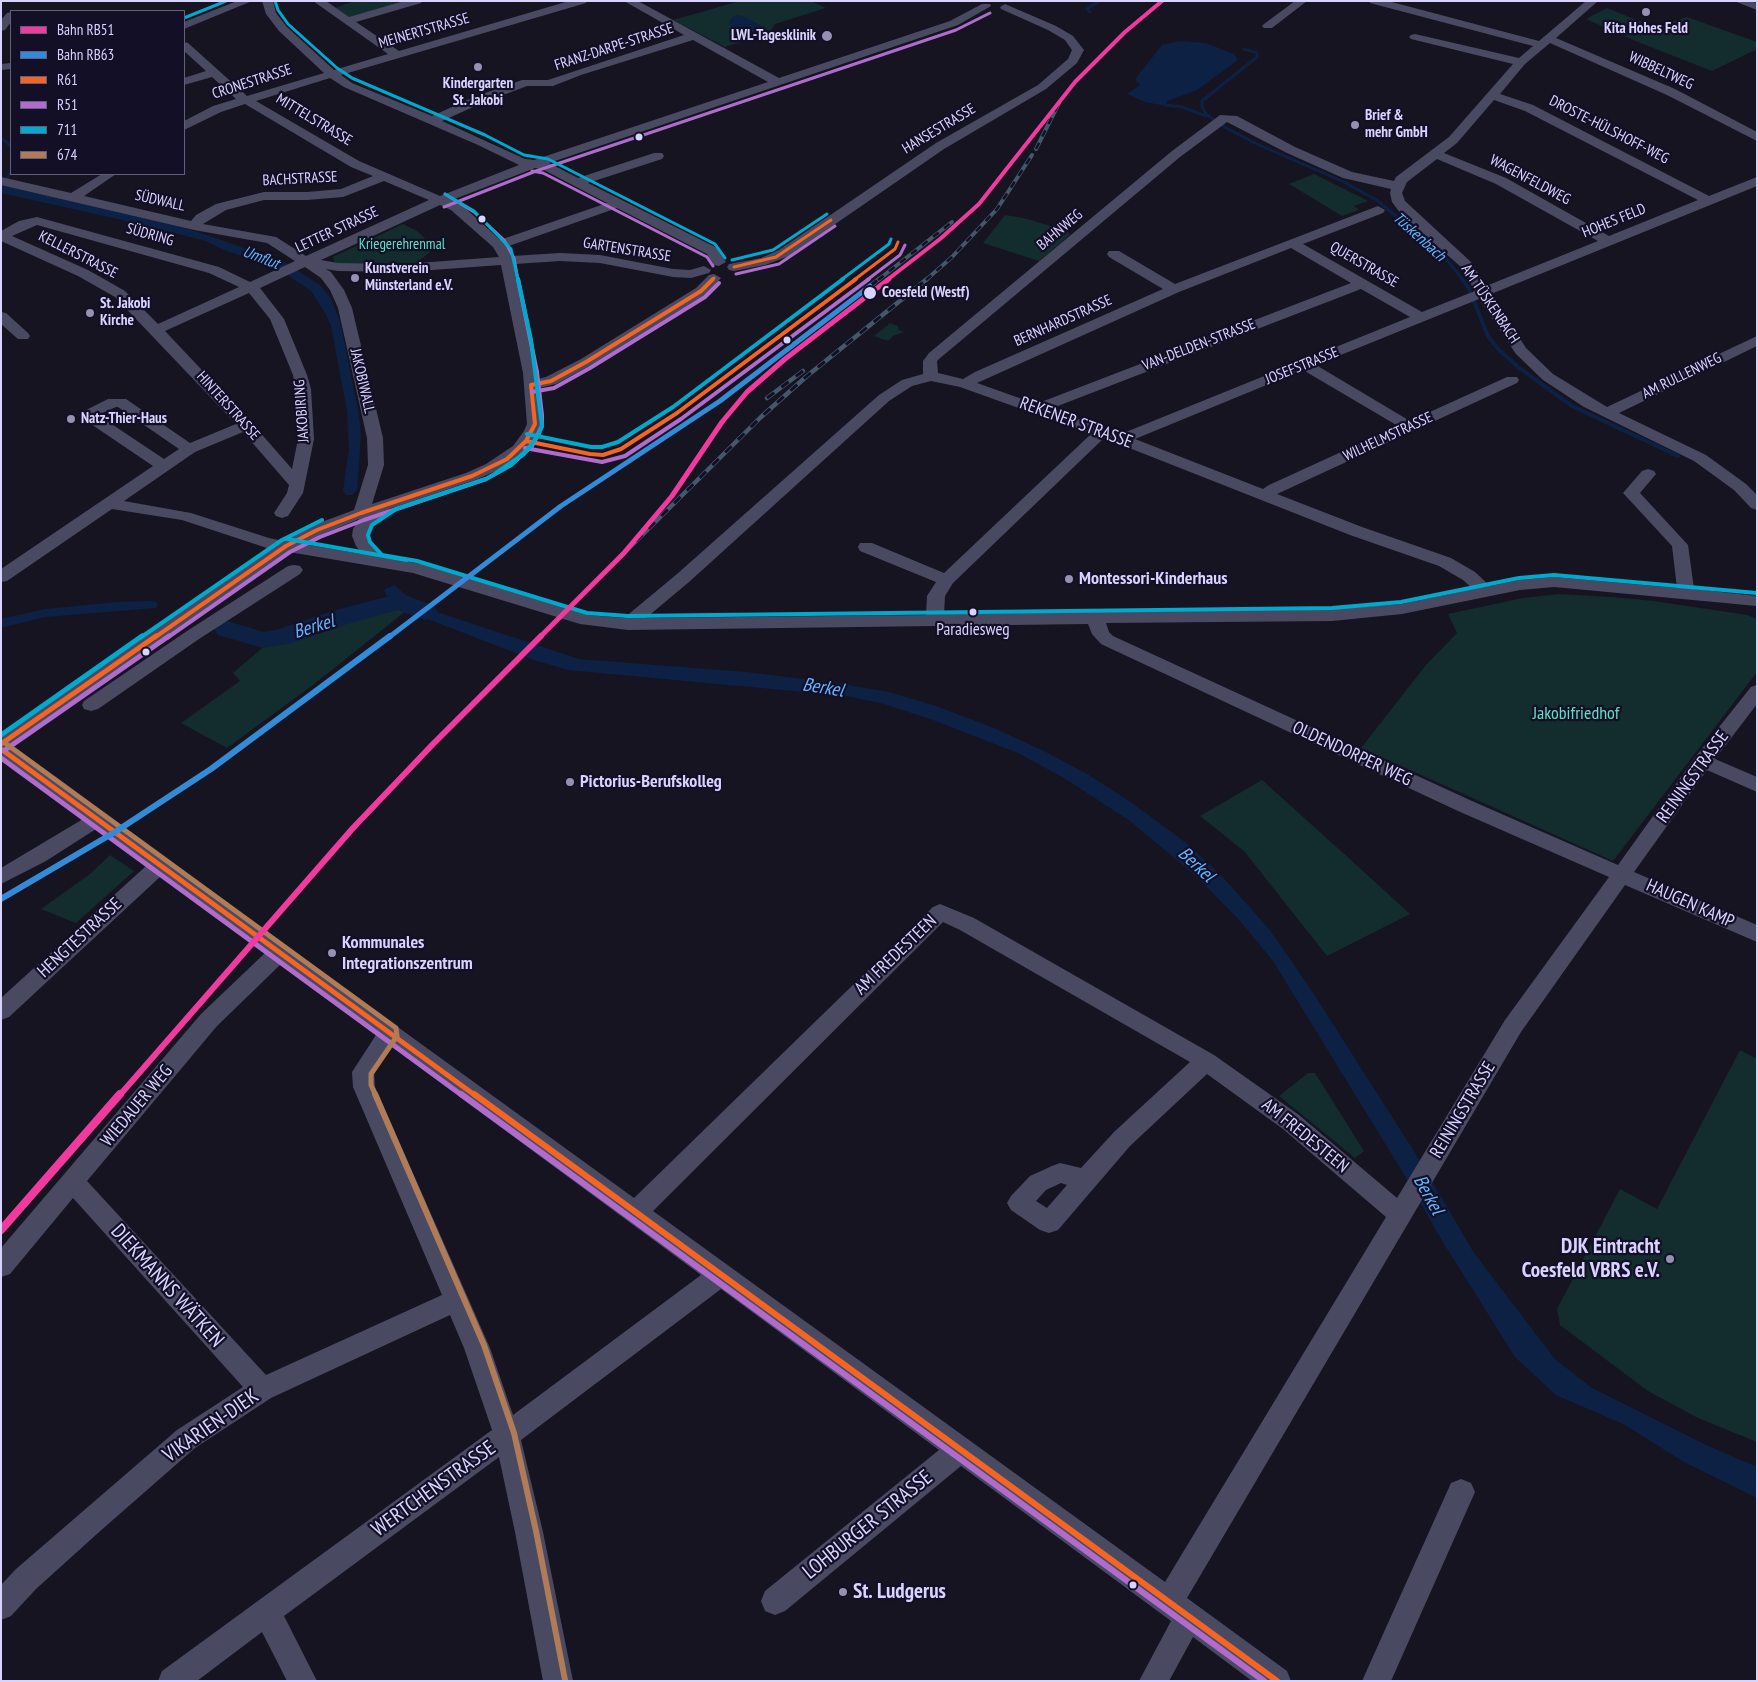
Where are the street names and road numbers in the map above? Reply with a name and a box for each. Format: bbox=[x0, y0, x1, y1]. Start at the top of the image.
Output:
street label: MEINERTSTRASSE bbox=[377, 9, 471, 53]
street label: FRANZ-DARPE-STRASSE bbox=[552, 19, 676, 75]
street label: WIBBELTWEG bbox=[1626, 48, 1696, 94]
street label: CRONESTRASSE bbox=[210, 61, 294, 103]
street label: MITTELSTRASSE bbox=[273, 90, 355, 150]
street label: DROSTE-HÜLSHOFF-WEG bbox=[1546, 92, 1672, 168]
street label: HANSESTRASSE bbox=[899, 100, 979, 158]
street label: WAGENFELDWEG bbox=[1487, 151, 1573, 209]
street label: BACHSTRASSE bbox=[262, 168, 338, 190]
street label: SÜDWALL bbox=[133, 186, 187, 216]
street label: HOHES FELD bbox=[1580, 200, 1648, 242]
street label: LETTER STRASSE bbox=[293, 203, 381, 257]
street label: BAHNWEG bbox=[1033, 206, 1087, 254]
street label: SÜDRING bbox=[124, 220, 176, 250]
street label: KELLERSTRASSE bbox=[35, 227, 121, 283]
street label: GARTENSTRASSE bbox=[582, 234, 672, 266]
street label: QUERSTRASSE bbox=[1327, 238, 1401, 292]
street label: AM TÜSKENBACH bbox=[1457, 261, 1523, 347]
street label: BERNHARDSTRASSE bbox=[1011, 291, 1115, 351]
street label: VAN-DELDEN-STRASSE bbox=[1140, 315, 1258, 375]
street label: JOSEFSTRASSE bbox=[1263, 343, 1341, 389]
street label: JAKOBIWALL bbox=[346, 347, 378, 415]
street label: AM RULLENWEG bbox=[1640, 349, 1724, 403]
street label: HINTERSTRASSE bbox=[192, 368, 264, 444]
street label: JAKOBIRING bbox=[291, 379, 313, 443]
street label: REKENER STRASSE bbox=[1017, 393, 1135, 453]
street label: WILHELMSTRASSE bbox=[1341, 408, 1435, 466]
street label: OLDENDORPER WEG bbox=[1289, 717, 1415, 791]
street label: REININGSTRASSE bbox=[1652, 727, 1734, 827]
street label: HAUGEN KAMP bbox=[1643, 875, 1737, 933]
street label: HENGTESTRASSE bbox=[33, 894, 127, 982]
street label: AM FREDESTEEN bbox=[851, 911, 941, 999]
street label: REININGSTRASSE bbox=[1426, 1058, 1500, 1162]
street label: WIEDAUER WEG bbox=[97, 1061, 177, 1151]
street label: AM FREDESTEEN bbox=[1257, 1094, 1353, 1178]
street label: DIEKMANNS WÄTKEN bbox=[105, 1219, 229, 1353]
street label: VIKARIEN-DIEK bbox=[158, 1384, 264, 1468]
street label: WERTCHENSTRASSE bbox=[367, 1436, 501, 1542]
street label: LOHBURGER STRASSE bbox=[798, 1465, 938, 1585]

